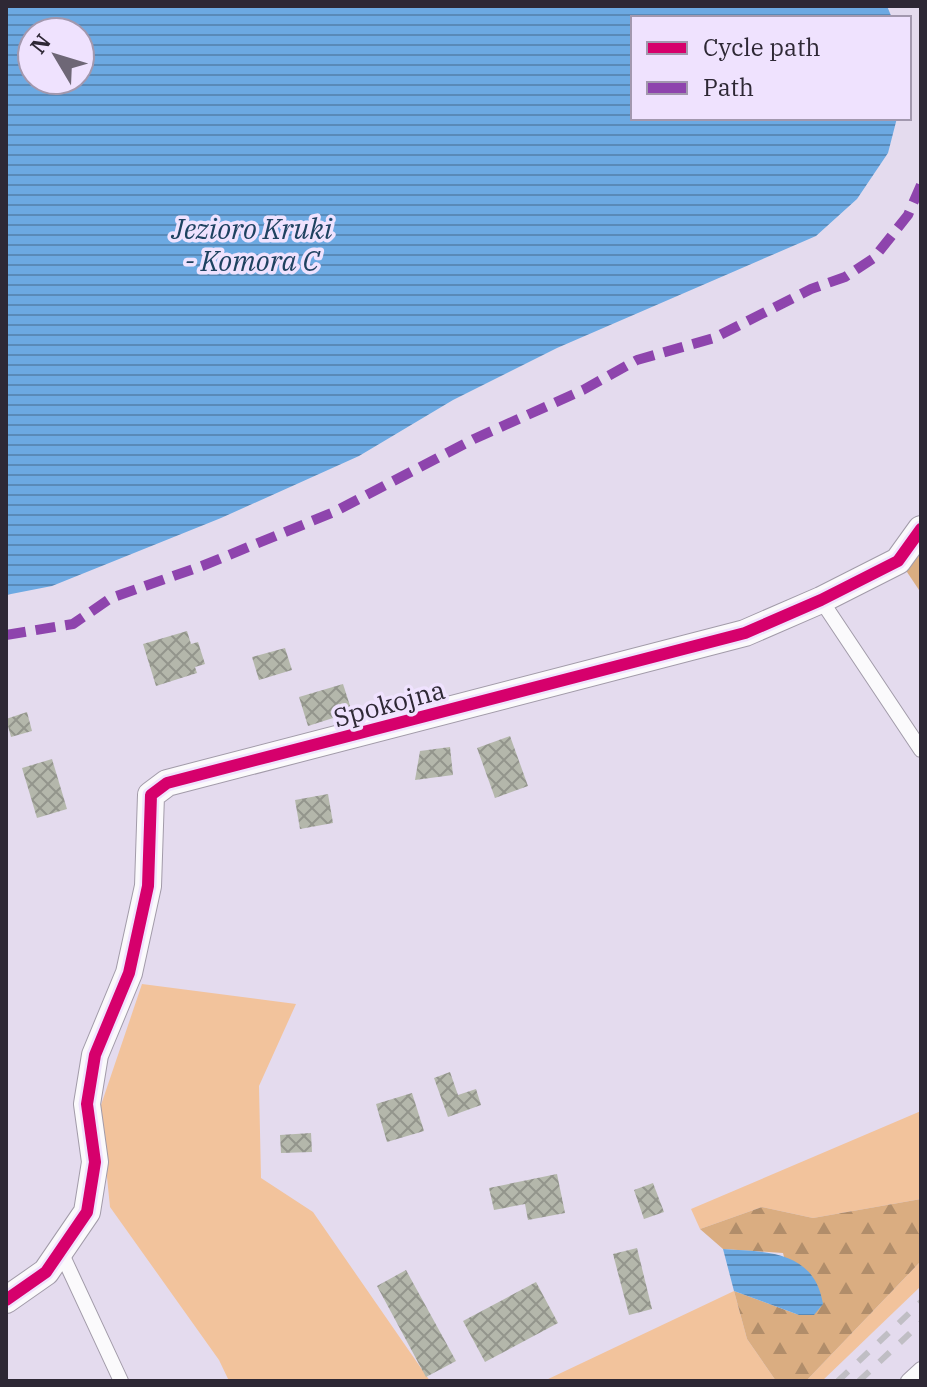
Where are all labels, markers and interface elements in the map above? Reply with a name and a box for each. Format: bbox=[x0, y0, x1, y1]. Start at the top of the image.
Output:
north arrow bbox=[16, 16, 96, 96]
legend bbox=[631, 16, 911, 120]
text: N bbox=[23, 28, 57, 59]
text: Cycle path bbox=[703, 31, 820, 63]
text: Path bbox=[703, 71, 754, 103]
water label: Jezioro Kruki - Komora C bbox=[171, 210, 333, 279]
street label: Spokojna bbox=[329, 672, 449, 734]

